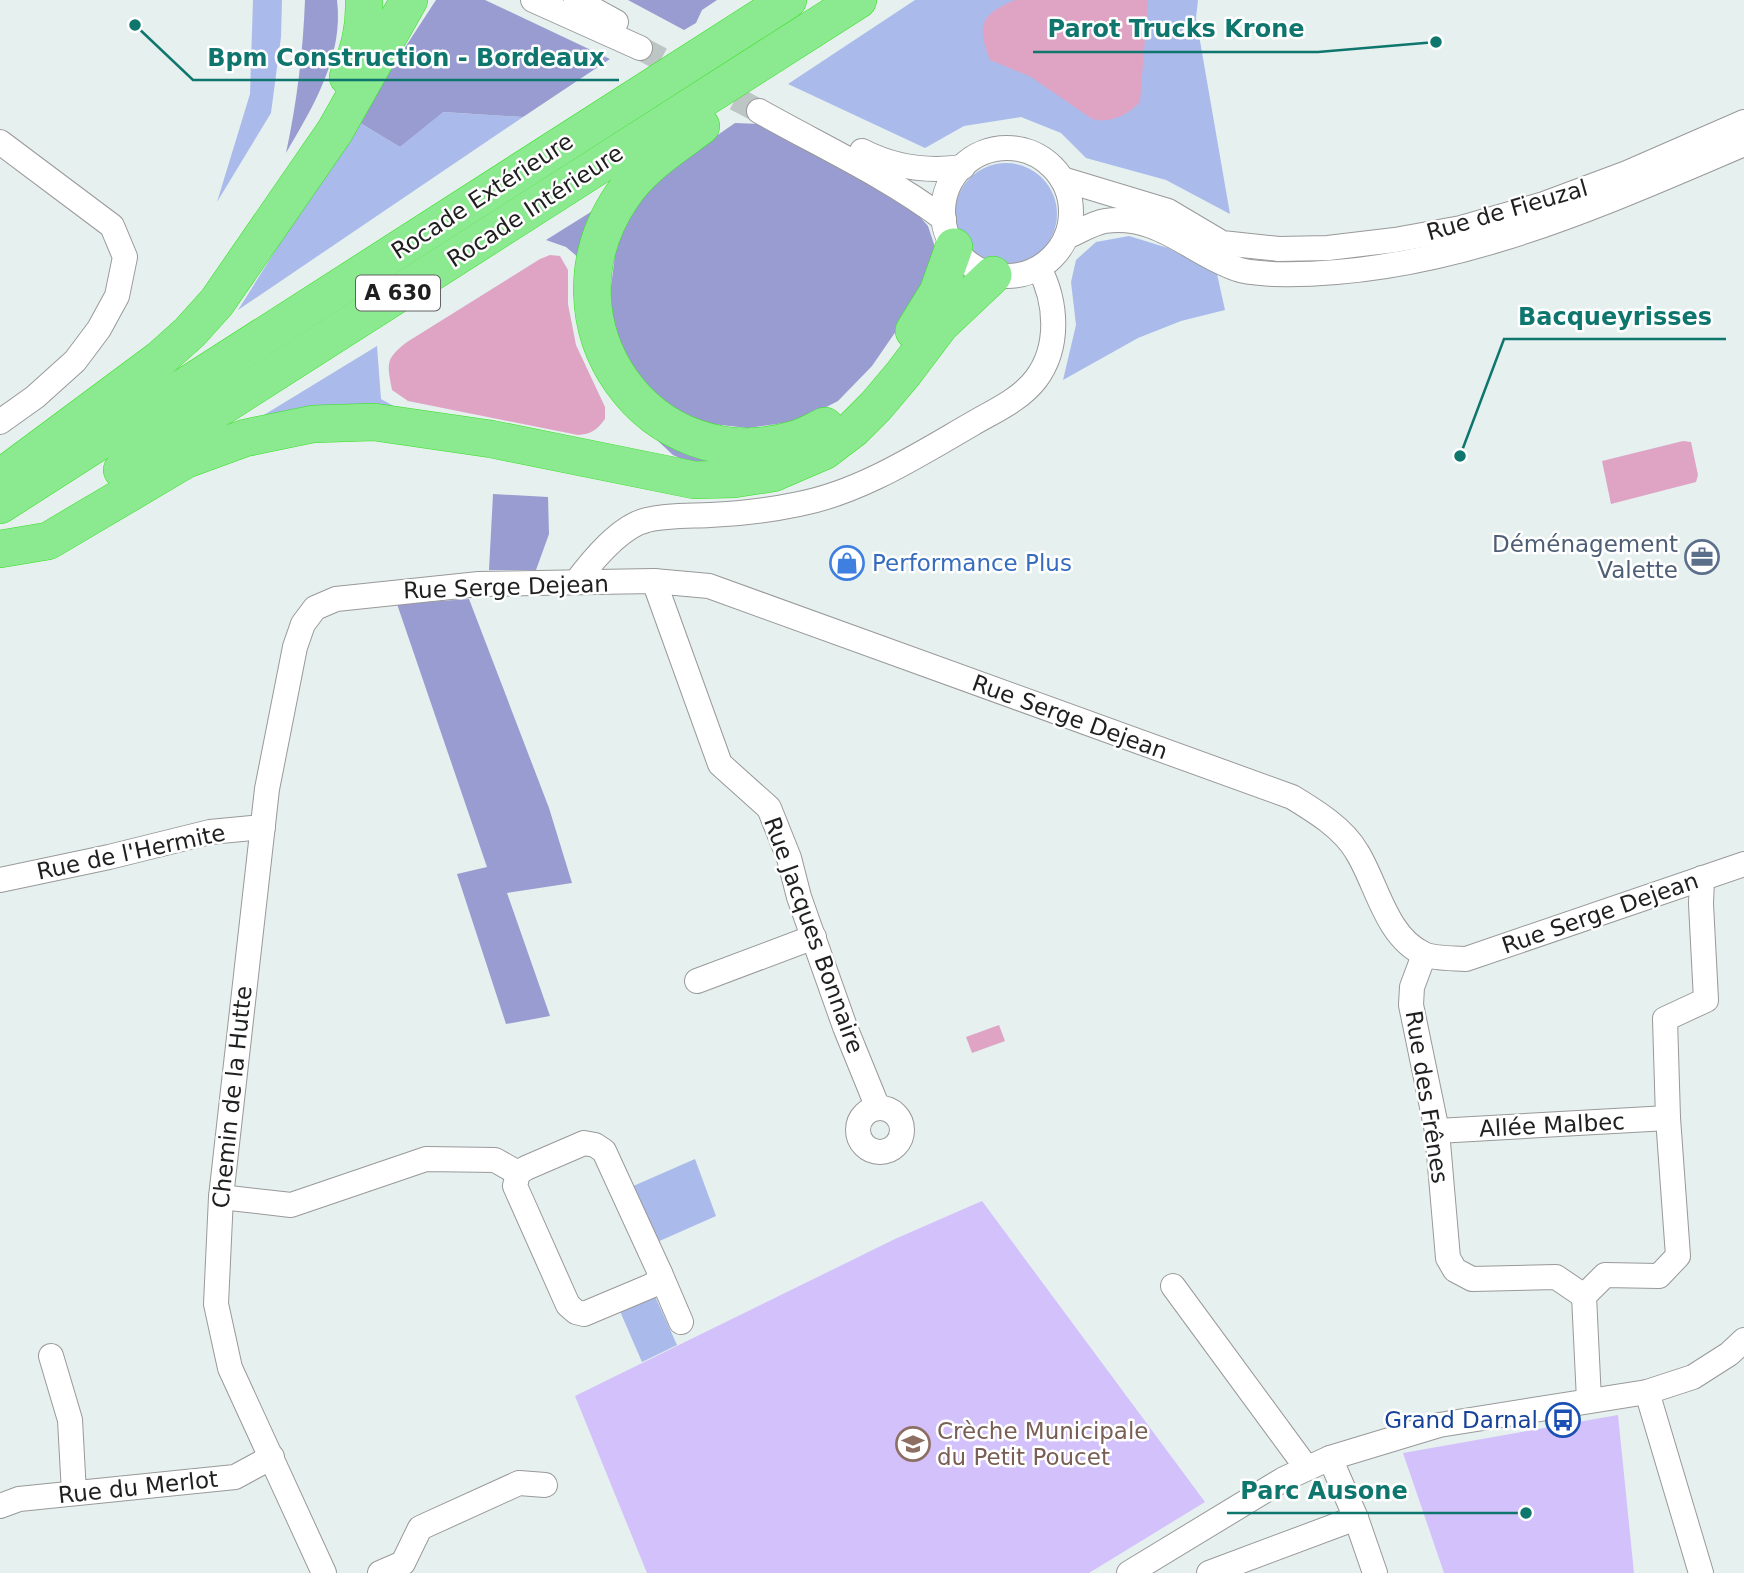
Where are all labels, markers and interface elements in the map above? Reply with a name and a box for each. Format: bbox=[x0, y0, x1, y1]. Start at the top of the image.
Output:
callout: Parot Trucks Krone bbox=[1033, 7, 1318, 52]
text: Parot Trucks Krone bbox=[1047, 15, 1305, 43]
callout: Bpm Construction - Bordeaux bbox=[193, 35, 619, 80]
text: Bpm Construction - Bordeaux bbox=[207, 44, 605, 72]
street label: Rocade Extérieure bbox=[387, 128, 577, 264]
street label: Rocade Intérieure bbox=[442, 140, 628, 272]
street label: Rue de Fieuzal bbox=[1423, 175, 1591, 245]
road number: A 630 bbox=[356, 276, 440, 310]
callout: Bacqueyrisses bbox=[1504, 294, 1726, 339]
text: Bacqueyrisses bbox=[1518, 303, 1712, 331]
place label: Déménagement Valette bbox=[1492, 531, 1678, 583]
office icon: Déménagement Valette bbox=[1683, 538, 1721, 576]
shop icon: Performance Plus bbox=[828, 544, 866, 582]
place label: Performance Plus bbox=[872, 550, 1072, 576]
street label: Rue Serge Dejean bbox=[403, 570, 609, 604]
street label: Rue Serge Dejean bbox=[969, 670, 1171, 764]
street label: Rue Jacques Bonnaire bbox=[759, 813, 869, 1057]
street label: Rue de l'Hermite bbox=[34, 819, 228, 885]
street label: Rue Serge Dejean bbox=[1498, 867, 1702, 959]
street label: Chemin de la Hutte bbox=[207, 985, 257, 1209]
street label: Rue des Frênes bbox=[1401, 1009, 1453, 1185]
street label: Allée Malbec bbox=[1478, 1108, 1626, 1142]
bus stop icon: Grand Darnal bbox=[1544, 1401, 1582, 1439]
place label: Grand Darnal bbox=[1384, 1407, 1538, 1433]
place label: Crèche Municipale du Petit Poucet bbox=[937, 1418, 1149, 1470]
school or university icon: Crèche Municipale du Petit Poucet bbox=[894, 1425, 932, 1463]
street label: Rue du Merlot bbox=[57, 1466, 219, 1508]
callout: Parc Ausone bbox=[1227, 1468, 1422, 1513]
text: Parc Ausone bbox=[1240, 1477, 1408, 1505]

